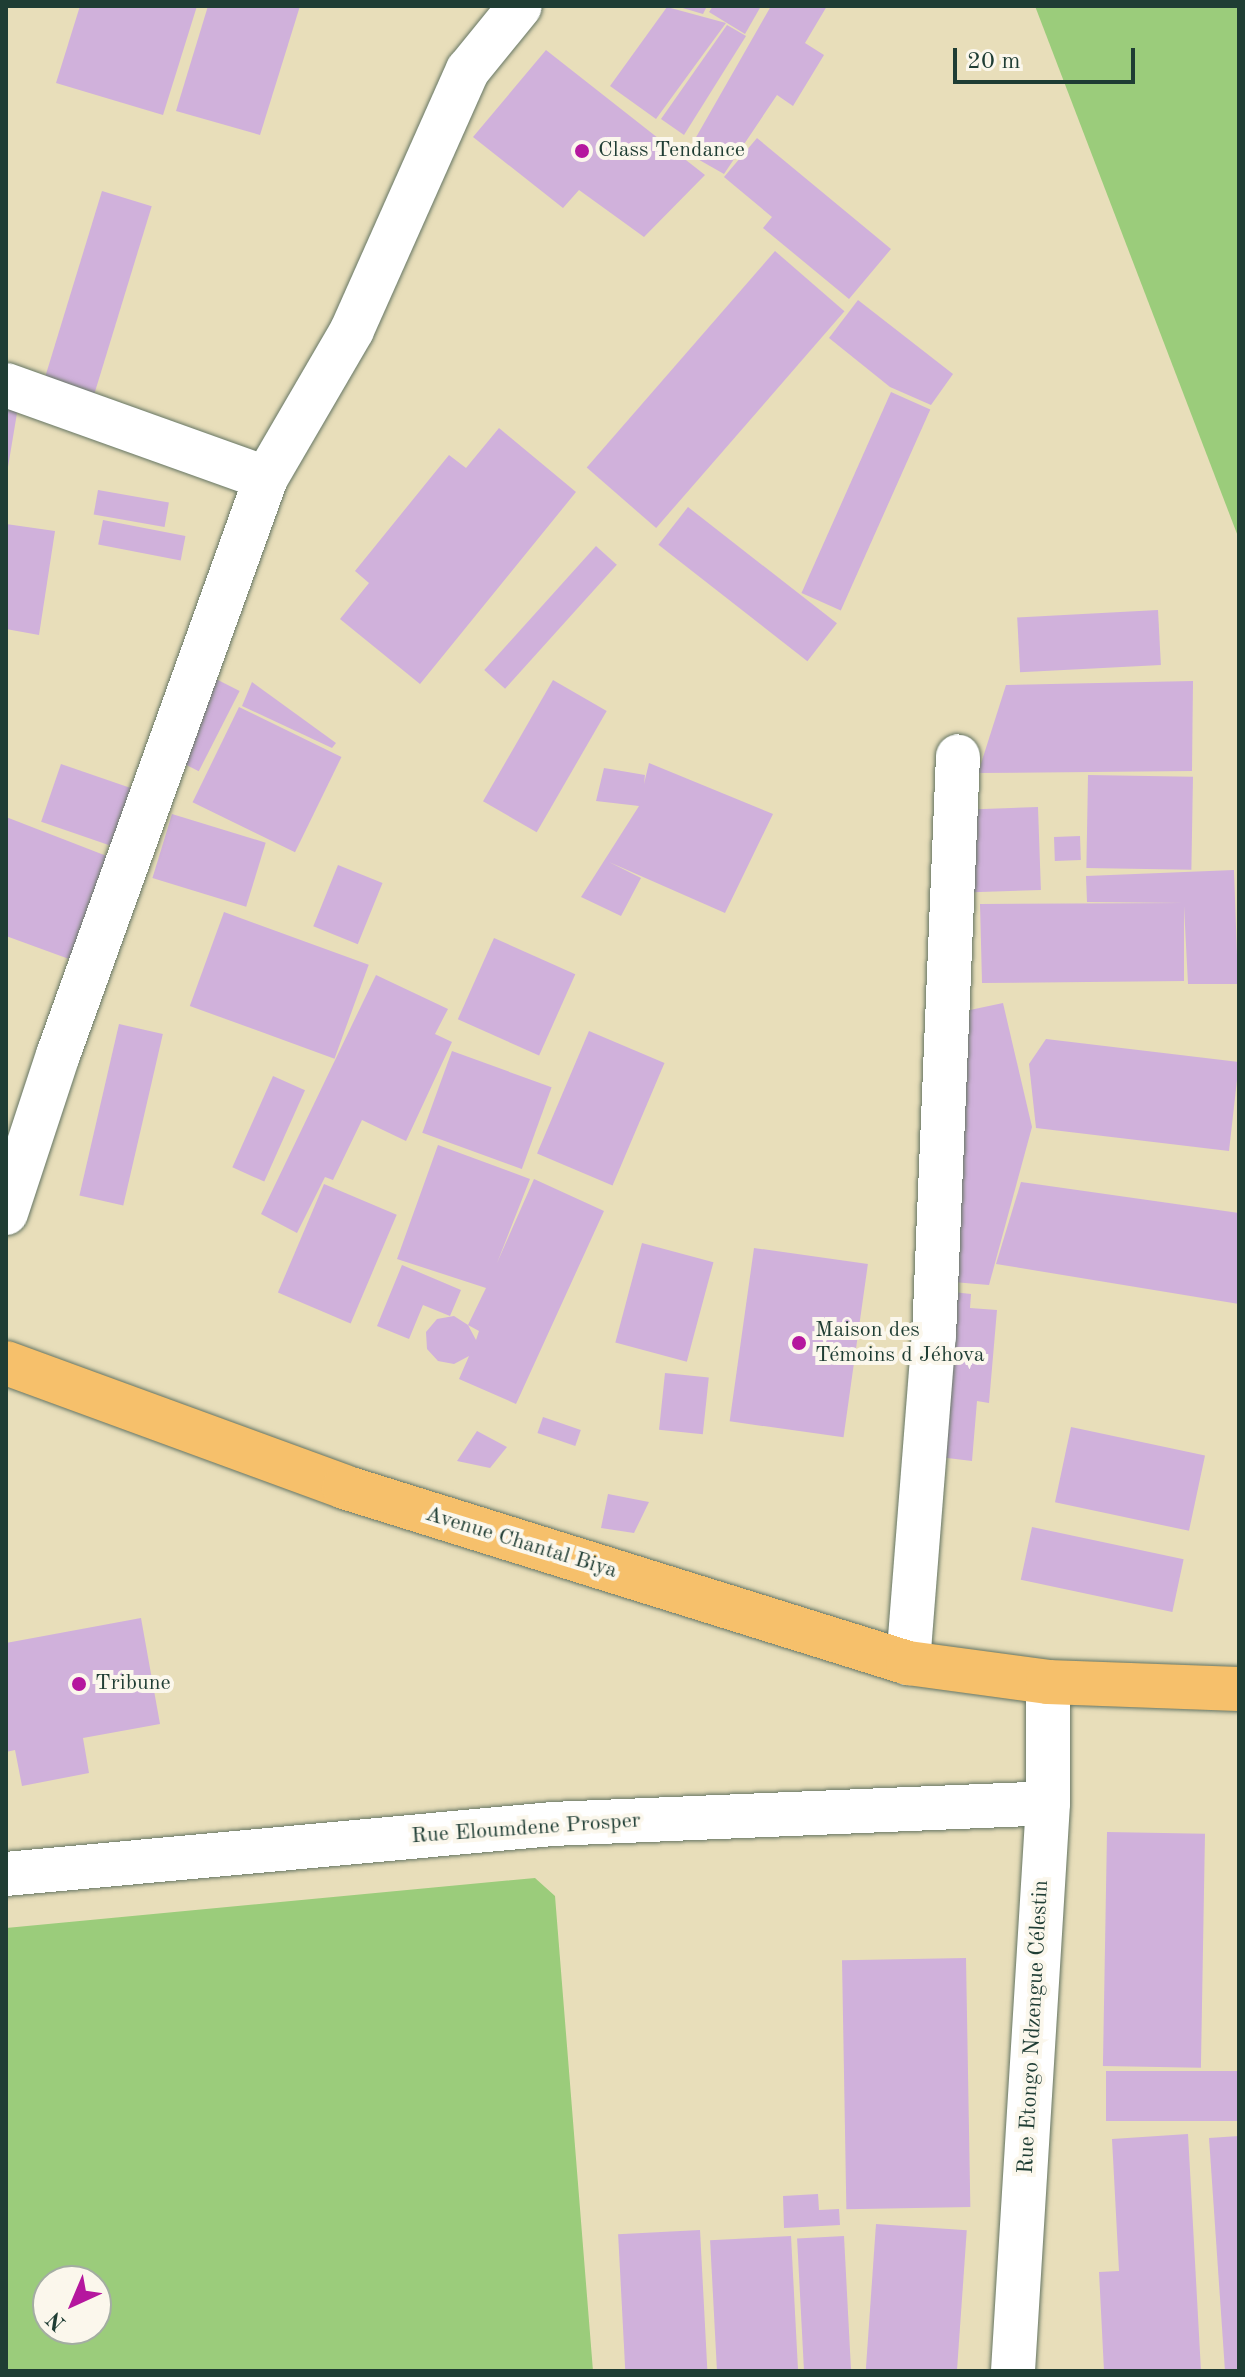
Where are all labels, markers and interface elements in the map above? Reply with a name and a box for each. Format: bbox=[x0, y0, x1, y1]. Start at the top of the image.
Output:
scale bar bbox=[957, 32, 1139, 82]
text: 20 m bbox=[967, 50, 1021, 74]
place label: Class Tendance bbox=[598, 138, 745, 164]
marker: Class Tendance bbox=[573, 142, 591, 160]
place label: Maison des Témoins d Jéhova bbox=[815, 1317, 985, 1368]
marker: Maison des Témoins d Jéhova bbox=[790, 1334, 808, 1352]
street label: Avenue Chantal Biya bbox=[422, 1501, 620, 1585]
place label: Tribune bbox=[95, 1671, 171, 1697]
marker: Tribune bbox=[70, 1675, 88, 1693]
street label: Rue Eloumdene Prosper bbox=[410, 1808, 642, 1850]
street label: Rue Etongo Ndzengue Célestin bbox=[1013, 1879, 1055, 2175]
north arrow bbox=[32, 2265, 112, 2345]
text: N bbox=[43, 2307, 70, 2335]

